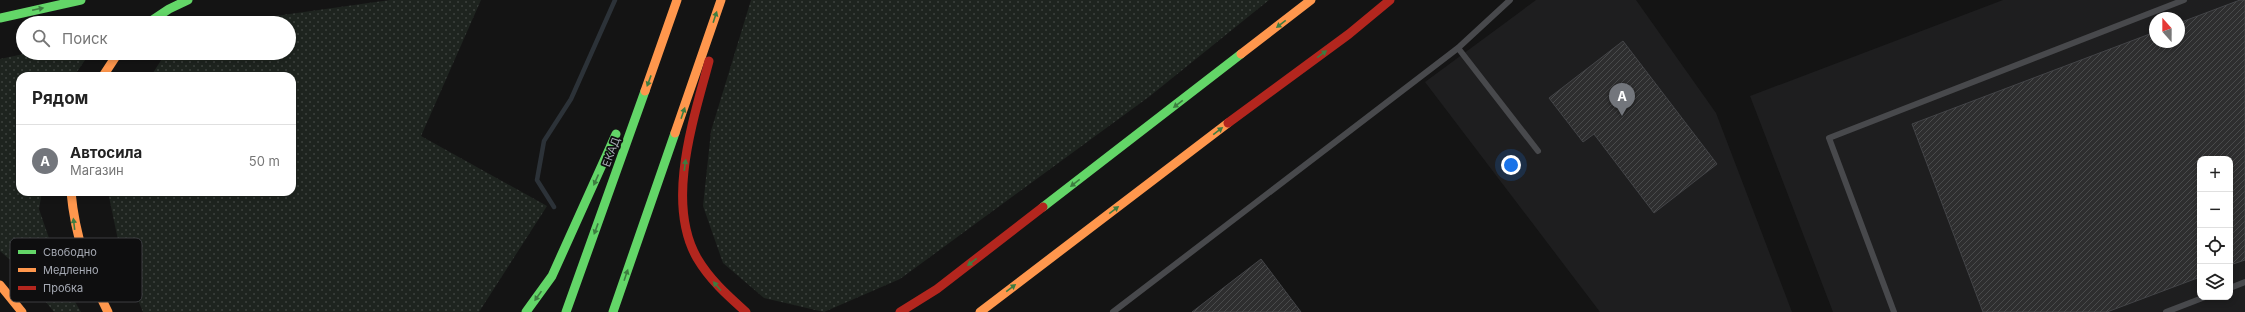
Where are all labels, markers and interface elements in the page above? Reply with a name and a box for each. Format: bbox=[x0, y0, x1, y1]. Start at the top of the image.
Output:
one-way arrow bbox=[32, 6, 44, 12]
one-way arrow bbox=[713, 11, 719, 23]
north arrow bbox=[2149, 12, 2185, 48]
search box bbox=[16, 16, 296, 60]
one-way arrow bbox=[1276, 20, 1286, 28]
icon: search bbox=[30, 27, 52, 49]
text: Поиск bbox=[62, 29, 108, 48]
one-way arrow bbox=[1317, 50, 1327, 58]
one-way arrow bbox=[645, 75, 651, 87]
pin: A bbox=[1609, 83, 1635, 116]
text: Рядом bbox=[32, 88, 88, 108]
one-way arrow bbox=[1172, 99, 1183, 108]
one-way arrow bbox=[680, 106, 686, 118]
one-way arrow bbox=[1212, 127, 1223, 135]
street label: ЕКАД bbox=[599, 135, 623, 169]
text: Автосила bbox=[70, 143, 142, 162]
text: A bbox=[40, 153, 50, 169]
text: 50 m bbox=[249, 153, 280, 169]
your location bbox=[1501, 155, 1521, 175]
map controls bbox=[2197, 156, 2233, 300]
button: + bbox=[2197, 156, 2233, 192]
one-way arrow bbox=[682, 159, 688, 172]
text: Магазин bbox=[70, 162, 124, 178]
one-way arrow bbox=[592, 174, 598, 186]
one-way arrow bbox=[1069, 179, 1080, 187]
button: − bbox=[2197, 192, 2233, 228]
one-way arrow bbox=[1109, 206, 1119, 214]
one-way arrow bbox=[71, 218, 77, 230]
one-way arrow bbox=[592, 224, 598, 236]
button: locate bbox=[2197, 228, 2233, 264]
legend bbox=[10, 238, 142, 302]
text: Свободно bbox=[43, 245, 97, 259]
one-way arrow bbox=[966, 258, 977, 266]
text: Медленно bbox=[43, 263, 99, 277]
button: layers bbox=[2197, 264, 2233, 300]
one-way arrow bbox=[623, 269, 629, 281]
text: Пробка bbox=[43, 281, 83, 295]
one-way arrow bbox=[713, 281, 722, 291]
one-way arrow bbox=[1005, 284, 1016, 293]
one-way arrow bbox=[534, 291, 542, 301]

